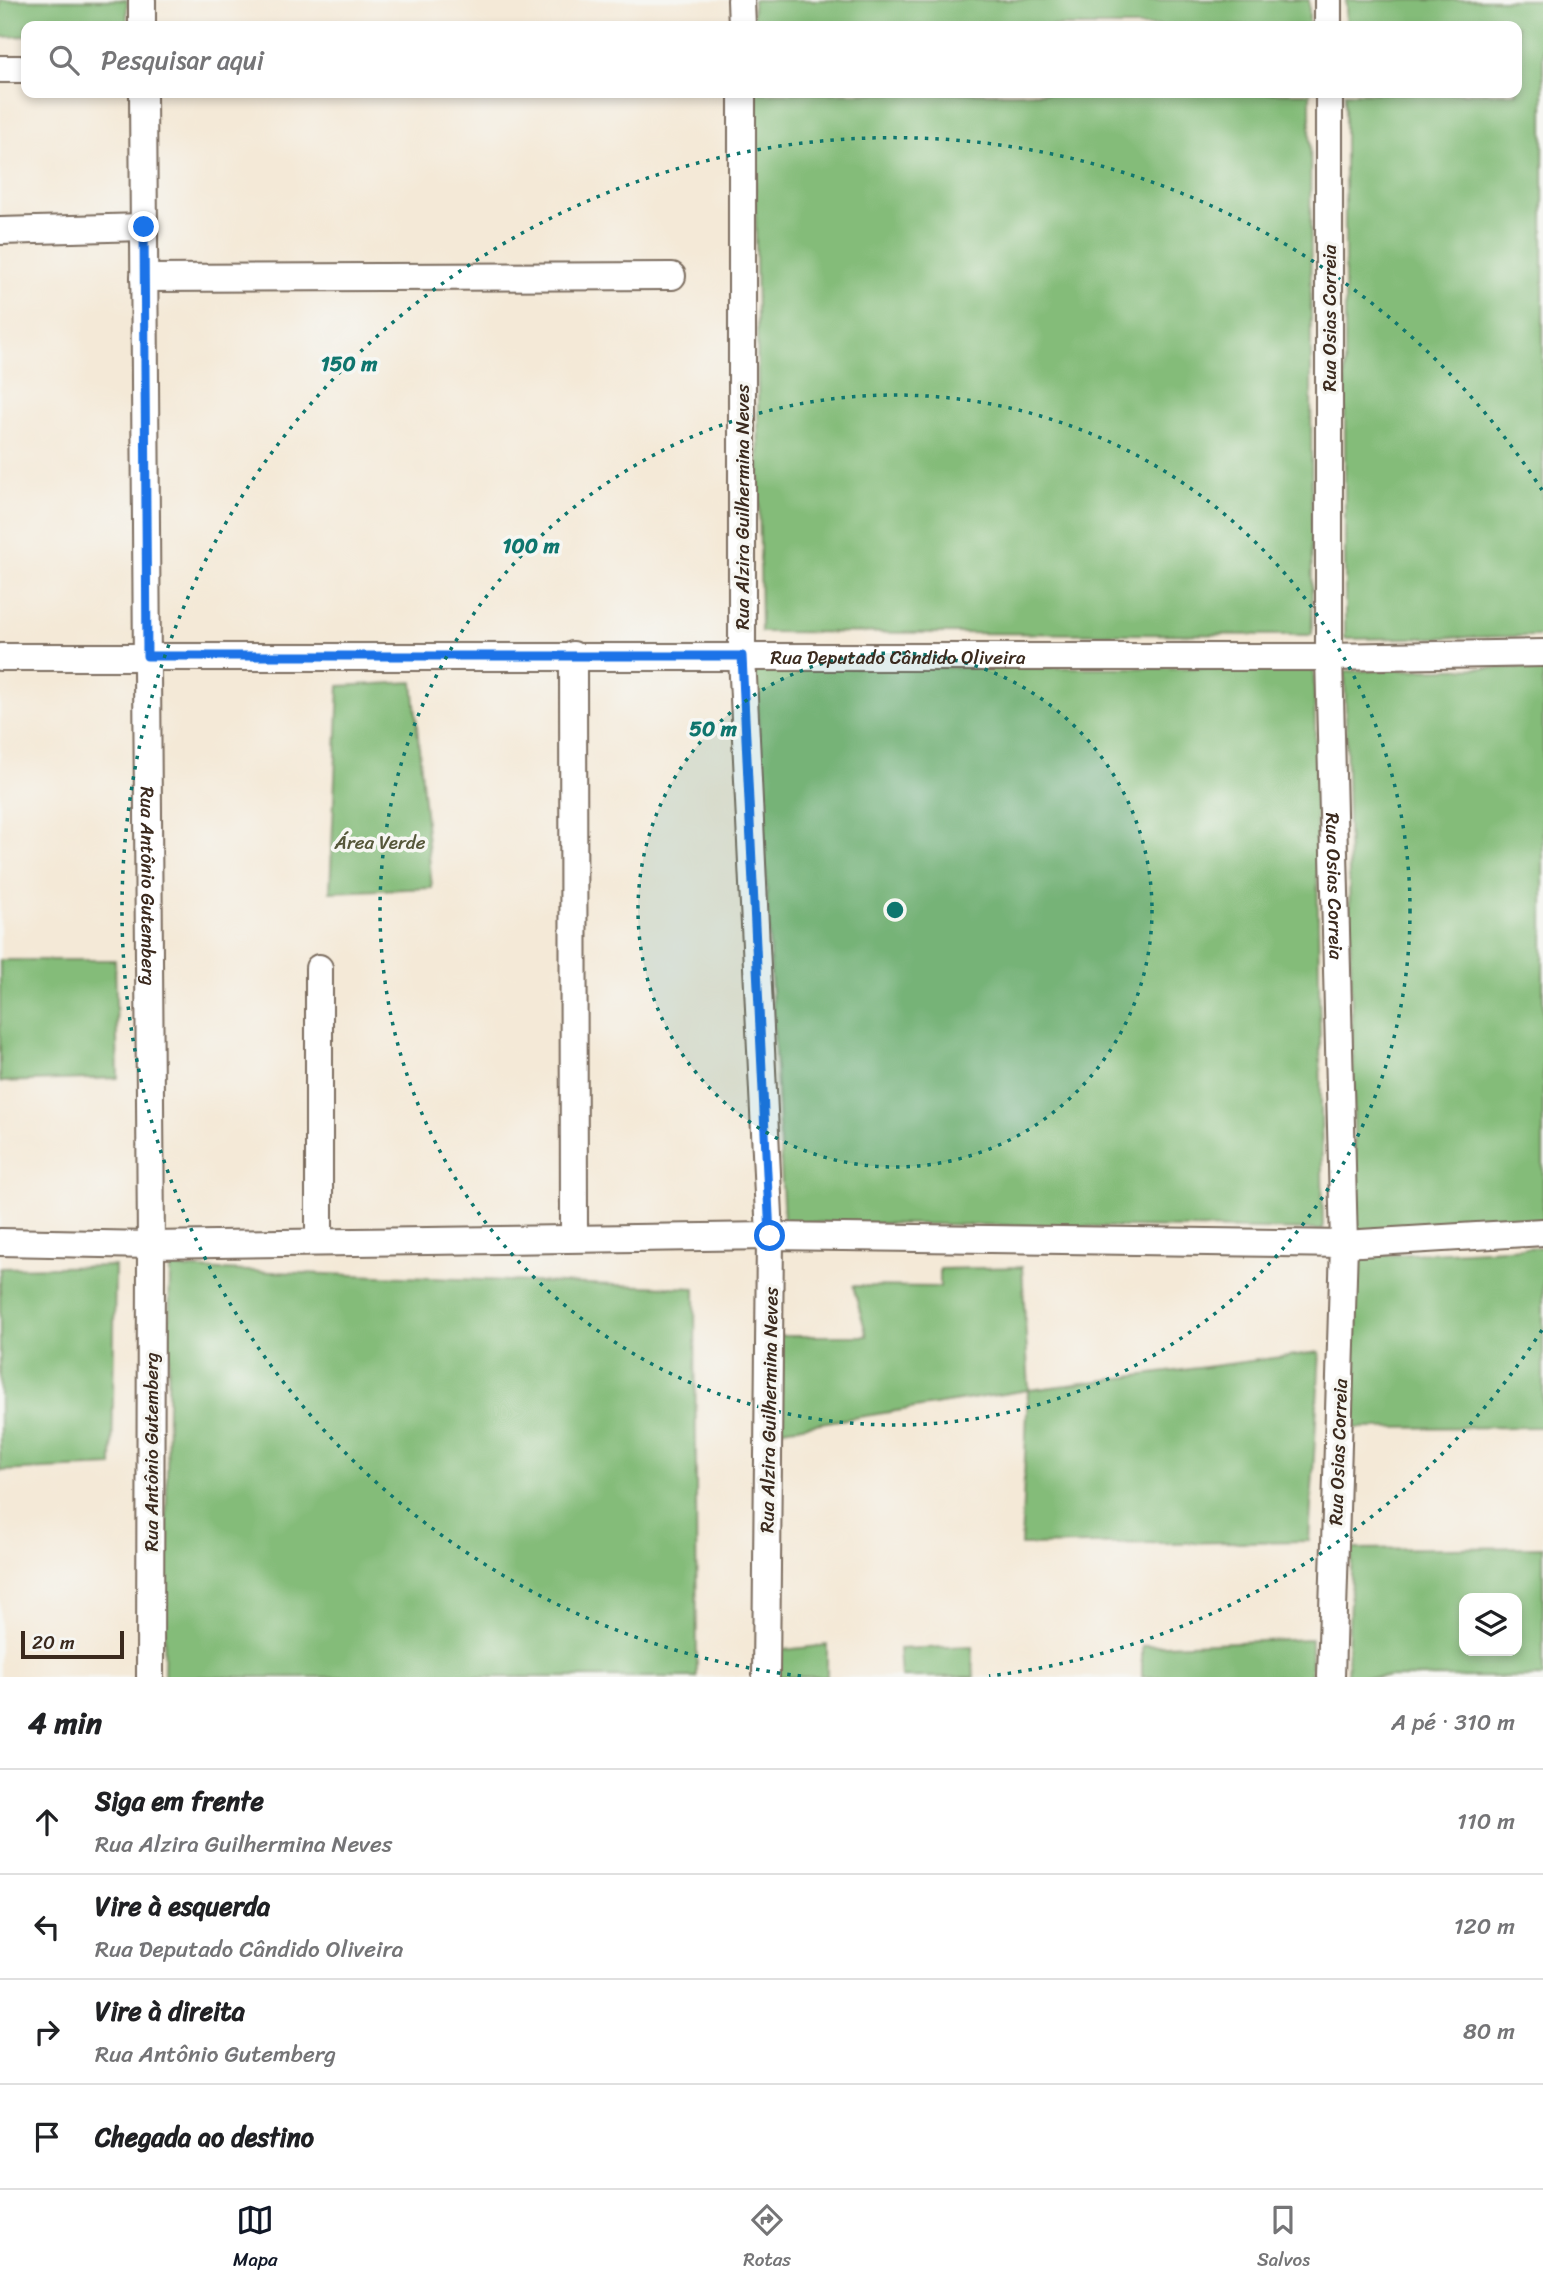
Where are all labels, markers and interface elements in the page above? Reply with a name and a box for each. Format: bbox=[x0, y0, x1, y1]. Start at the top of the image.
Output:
search box bbox=[21, 21, 1522, 98]
text: Pesquisar aqui bbox=[101, 37, 264, 83]
icon: search bbox=[45, 41, 83, 79]
route end bbox=[128, 211, 159, 242]
street label: Rua Osias Correia bbox=[1313, 244, 1346, 391]
text: 150 m bbox=[321, 345, 378, 383]
street label: Rua Alzira Guilhermina Neves bbox=[726, 384, 759, 630]
text: 100 m bbox=[502, 527, 560, 565]
street label: Rua Deputado Cândido Oliveira bbox=[771, 641, 1026, 674]
text: 50 m bbox=[689, 710, 738, 748]
street label: Rua Antônio Gutemberg bbox=[131, 786, 166, 986]
street label: Rua Osias Correia bbox=[1316, 812, 1353, 960]
park label: Área Verde bbox=[334, 826, 426, 859]
centre of rings bbox=[883, 898, 907, 922]
route start bbox=[754, 1220, 785, 1251]
street label: Rua Alzira Guilhermina Neves bbox=[750, 1287, 788, 1533]
street label: Rua Antônio Gutemberg bbox=[135, 1352, 168, 1552]
street label: Rua Osias Correia bbox=[1319, 1378, 1357, 1526]
map controls bbox=[1459, 1593, 1522, 1656]
button: layers bbox=[1459, 1593, 1522, 1656]
text: 20 m bbox=[32, 1626, 75, 1659]
scale bar bbox=[21, 1628, 124, 1660]
text: 4 min bbox=[28, 1696, 102, 1750]
text: A pé · 310 m bbox=[1391, 1702, 1515, 1743]
text: Siga em frente bbox=[95, 1778, 264, 1824]
text: 110 m bbox=[1457, 1801, 1515, 1842]
icon: ahead bbox=[28, 1803, 66, 1841]
text: Rua Alzira Guilhermina Neves bbox=[95, 1824, 392, 1865]
text: Vire à esquerda bbox=[95, 1883, 270, 1929]
text: 120 m bbox=[1454, 1906, 1515, 1947]
icon: left bbox=[28, 1908, 66, 1946]
text: Rua Deputado Cândido Oliveira bbox=[95, 1929, 403, 1970]
text: Vire à direita bbox=[95, 1988, 245, 2034]
text: 80 m bbox=[1463, 2011, 1515, 2052]
icon: right bbox=[28, 2013, 66, 2051]
text: Rua Antônio Gutemberg bbox=[95, 2034, 336, 2075]
text: Chegada ao destino bbox=[95, 2114, 314, 2160]
icon: arrive bbox=[28, 2118, 66, 2156]
tab: Mapa bbox=[233, 2201, 278, 2276]
tab: Rotas bbox=[743, 2201, 791, 2276]
tab: Salvos bbox=[1257, 2201, 1310, 2276]

